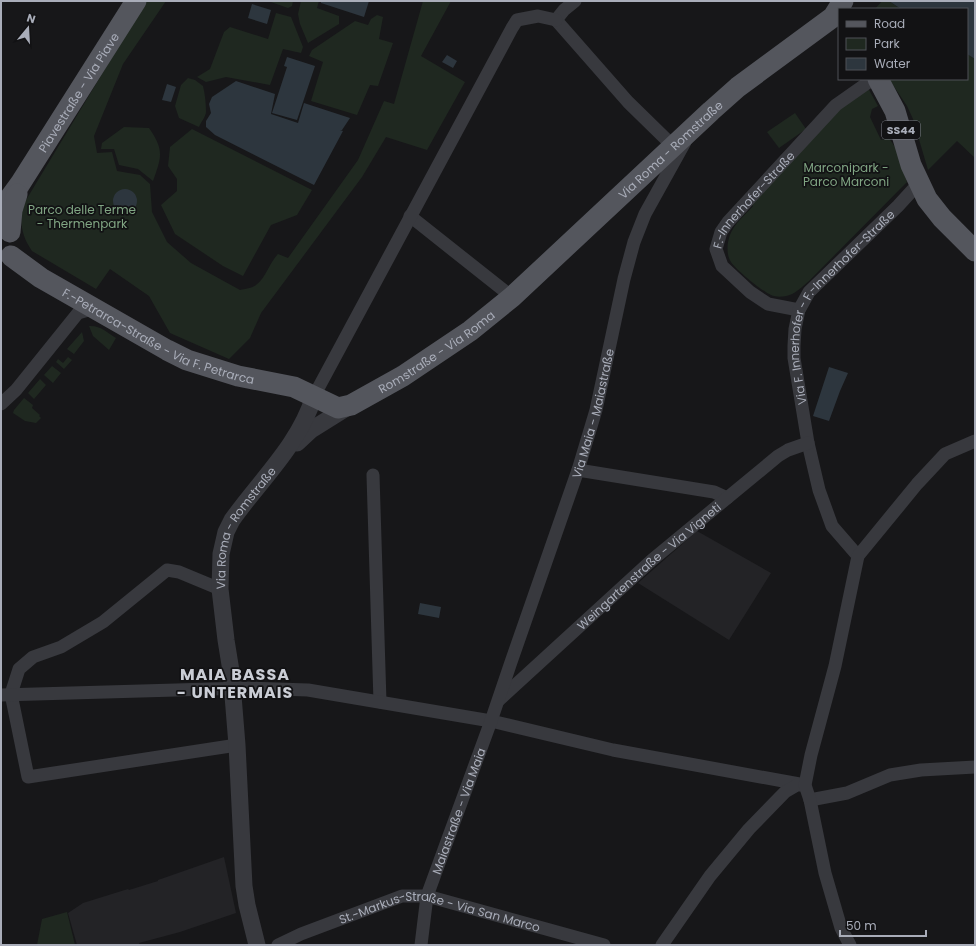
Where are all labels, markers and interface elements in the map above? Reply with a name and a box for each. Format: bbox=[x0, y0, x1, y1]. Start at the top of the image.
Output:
north arrow bbox=[8, 8, 48, 48]
legend bbox=[838, 8, 968, 80]
text: N bbox=[25, 10, 38, 27]
text: Road bbox=[874, 15, 905, 32]
street label: Piavestraße - Via Piave bbox=[34, 29, 123, 155]
text: Park bbox=[874, 35, 901, 52]
text: Water bbox=[874, 55, 911, 72]
street label: Via Roma - Romstraße bbox=[614, 96, 726, 202]
road number: SS44 bbox=[882, 121, 920, 139]
street label: F.-Innerhofer-Straße bbox=[708, 147, 798, 250]
park label: Marconipark - Parco Marconi bbox=[803, 159, 889, 190]
park label: Parco delle Terme - Thermenpark bbox=[28, 201, 136, 232]
street label: Via F. Innerhofer - F.-Innerhofer-Straße bbox=[786, 206, 898, 406]
street label: F.-Petrarca-Straße - Via F. Petrarca bbox=[59, 284, 256, 388]
street label: Romstraße - Via Roma bbox=[375, 306, 498, 397]
street label: Via Maia - Maiastraße bbox=[567, 347, 617, 480]
street label: Via Roma - Romstraße bbox=[211, 463, 279, 589]
street label: Weingartenstraße - Via Vigneti bbox=[573, 498, 724, 633]
district label: MAIA BASSA - UNTERMAIS bbox=[177, 663, 293, 704]
street label: Maiastraße - Via Maia bbox=[427, 745, 489, 876]
text: St.-Markus-Straße - Via San Marco bbox=[336, 887, 543, 936]
scale bar bbox=[840, 912, 926, 938]
street label: St.-Markus-Straße - Via San Marco bbox=[335, 914, 545, 936]
text: 50 m bbox=[846, 917, 877, 934]

